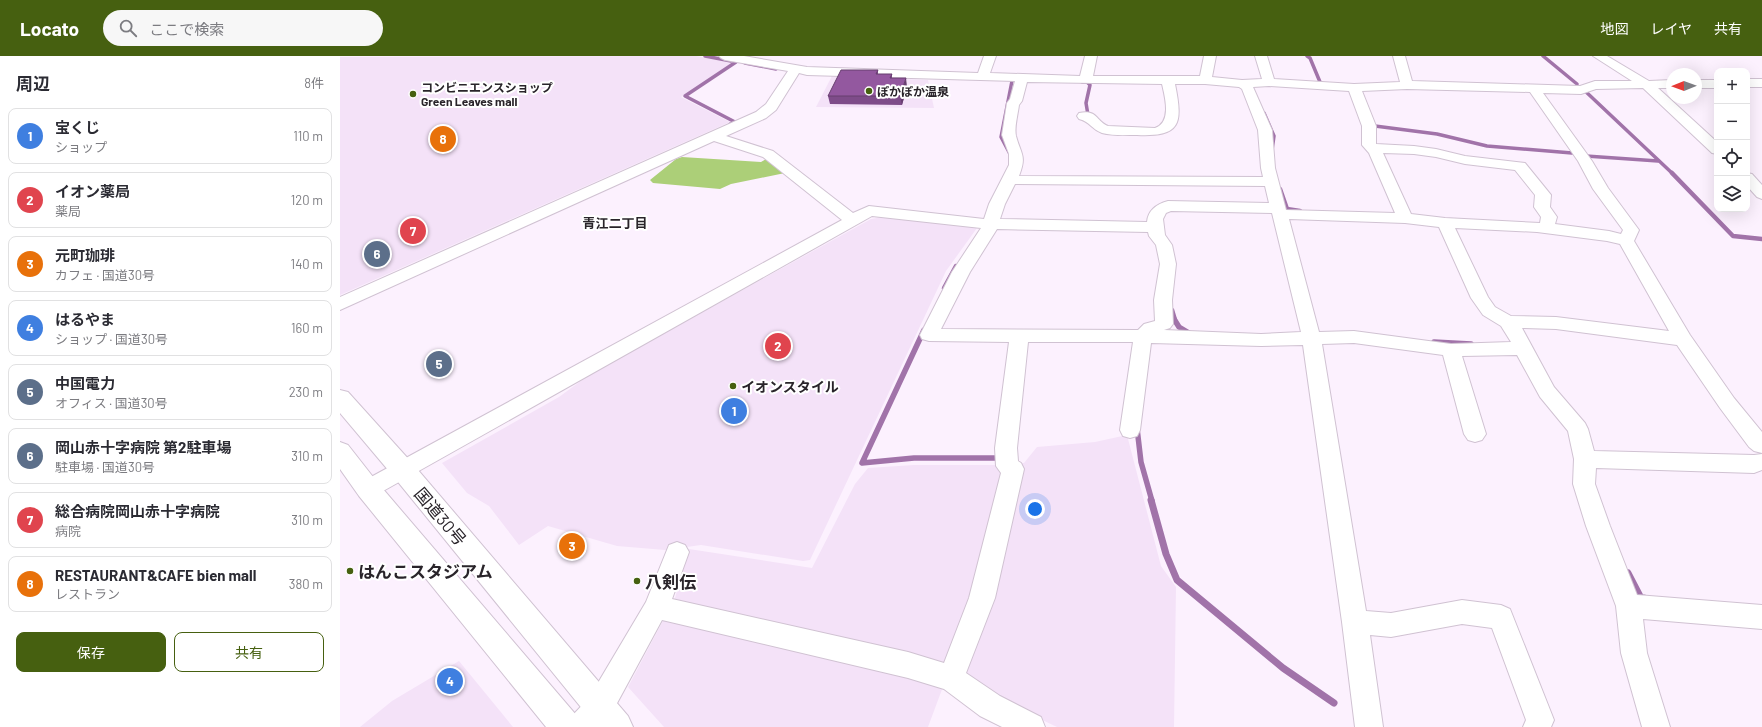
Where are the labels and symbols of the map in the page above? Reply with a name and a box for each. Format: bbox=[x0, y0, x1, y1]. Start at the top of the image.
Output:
north arrow bbox=[1666, 68, 1702, 104]
place label: コンビニエンスショップ Green Leaves mall bbox=[421, 80, 553, 108]
place label: ぽかぽか温泉 bbox=[877, 84, 949, 98]
marker: ぽかぽか温泉 bbox=[864, 86, 874, 96]
marker: コンビニエンスショップ Green Leaves mall bbox=[408, 89, 418, 99]
pin: 8 bbox=[430, 124, 456, 154]
district label: 青江二丁目 bbox=[582, 215, 648, 231]
pin: 7 bbox=[400, 216, 426, 246]
pin: 6 bbox=[364, 239, 390, 269]
pin: 2 bbox=[765, 331, 791, 361]
pin: 5 bbox=[426, 349, 452, 379]
place label: イオンスタイル bbox=[741, 378, 839, 395]
marker: イオンスタイル bbox=[728, 381, 738, 391]
pin: 1 bbox=[721, 396, 747, 426]
street label: 国道30号 bbox=[411, 483, 471, 549]
your location bbox=[1025, 499, 1045, 519]
pin: 3 bbox=[559, 531, 585, 561]
place label: はんこスタジアム bbox=[358, 561, 493, 581]
marker: はんこスタジアム bbox=[345, 566, 355, 576]
place label: 八剣伝 bbox=[645, 571, 696, 591]
marker: 八剣伝 bbox=[632, 576, 642, 586]
pin: 4 bbox=[437, 666, 463, 696]

